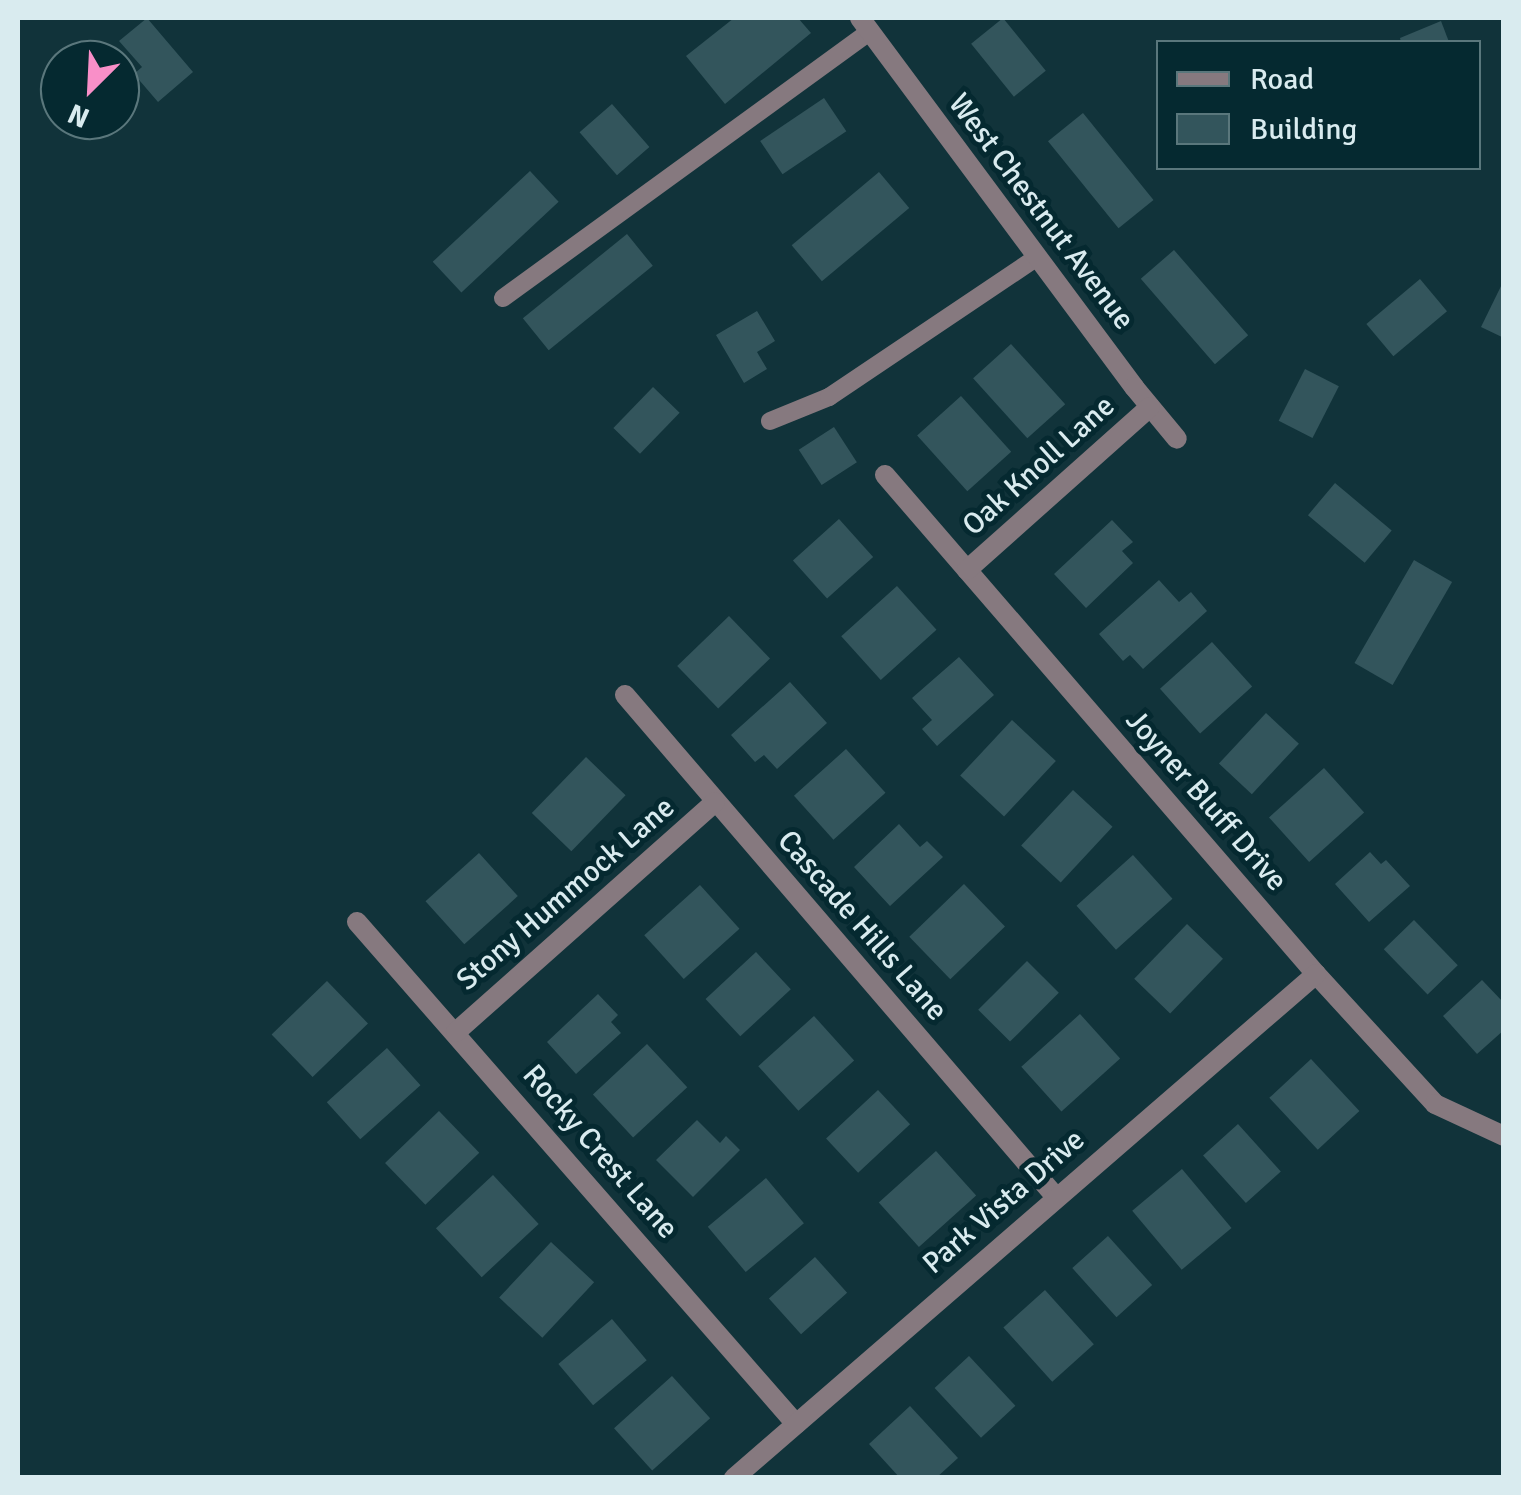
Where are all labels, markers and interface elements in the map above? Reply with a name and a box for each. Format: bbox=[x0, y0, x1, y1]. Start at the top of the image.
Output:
north arrow bbox=[40, 40, 140, 140]
legend bbox=[1156, 40, 1481, 170]
text: Road bbox=[1250, 61, 1314, 98]
street label: West Chestnut Avenue bbox=[940, 87, 1142, 337]
text: N bbox=[63, 96, 94, 135]
text: Building bbox=[1250, 111, 1357, 148]
street label: Oak Knoll Lane bbox=[956, 388, 1122, 544]
street label: Joyner Bluff Drive bbox=[1118, 703, 1294, 899]
street label: Stony Hummock Lane bbox=[450, 790, 682, 998]
street label: Cascade Hills Lane bbox=[770, 824, 954, 1028]
street label: Rocky Crest Lane bbox=[515, 1058, 685, 1246]
street label: Park Vista Drive bbox=[916, 1122, 1092, 1282]

